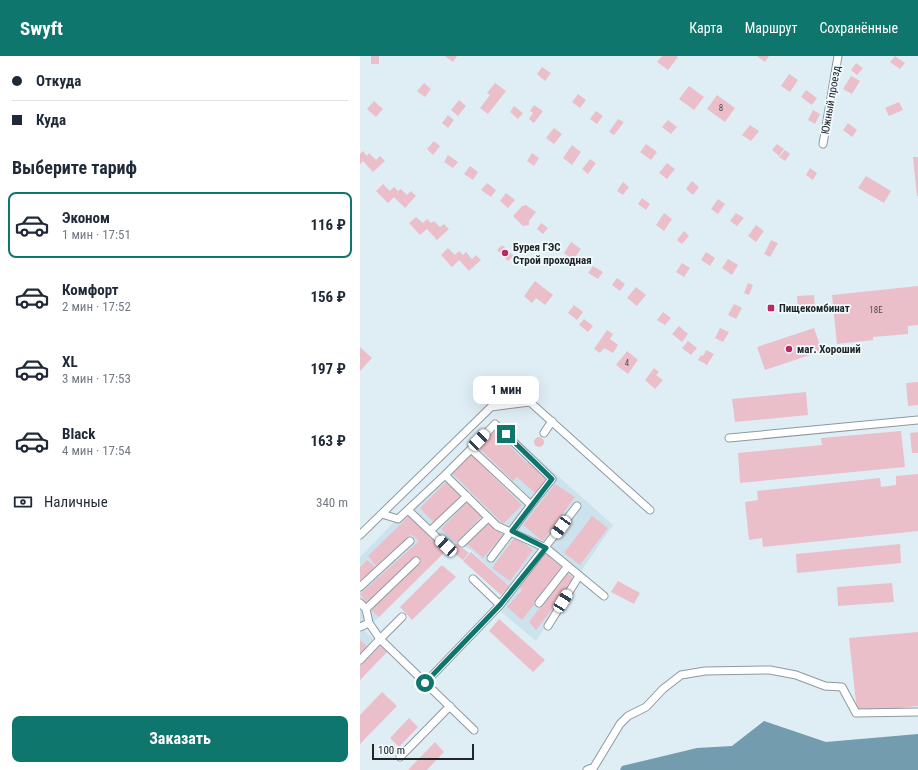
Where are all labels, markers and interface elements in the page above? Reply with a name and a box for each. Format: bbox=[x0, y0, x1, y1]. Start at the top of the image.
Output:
text: Swyft bbox=[20, 17, 63, 40]
text: Карта bbox=[689, 20, 723, 36]
text: Маршрут bbox=[745, 20, 797, 36]
text: Сохранённые bbox=[819, 20, 898, 36]
street label: Южный проезд bbox=[819, 65, 843, 135]
text: Откуда bbox=[36, 72, 81, 90]
house number: 8 bbox=[719, 103, 723, 113]
text: Куда bbox=[36, 111, 66, 129]
text: Выберите тариф bbox=[12, 157, 137, 178]
icon: car bbox=[14, 207, 50, 243]
text: Эконом bbox=[62, 209, 110, 227]
text: 116 ₽ bbox=[310, 216, 346, 234]
text: 1 мин · 17:51 bbox=[62, 227, 131, 242]
place label: Бурея ГЭС Строй проходная bbox=[513, 241, 592, 267]
marker: Бурея ГЭС Строй проходная bbox=[500, 248, 510, 258]
icon: car bbox=[14, 279, 50, 315]
text: Комфорт bbox=[62, 281, 119, 299]
text: 156 ₽ bbox=[310, 288, 346, 306]
text: 2 мин · 17:52 bbox=[62, 299, 131, 314]
place label: Пищекомбинат bbox=[779, 302, 850, 315]
marker: Пищекомбинат bbox=[766, 303, 776, 313]
house number: 18Е bbox=[869, 305, 883, 315]
place label: маг. Хороший bbox=[797, 343, 861, 356]
marker: маг. Хороший bbox=[784, 344, 794, 354]
icon: car bbox=[14, 351, 50, 387]
text: XL bbox=[62, 353, 78, 371]
house number: 4 bbox=[625, 358, 630, 368]
text: 197 ₽ bbox=[310, 360, 346, 378]
text: 3 мин · 17:53 bbox=[62, 371, 131, 386]
callout: 1 мин bbox=[473, 376, 539, 404]
text: 1 мин bbox=[490, 382, 522, 397]
icon: car bbox=[14, 423, 50, 459]
text: Black bbox=[62, 425, 95, 443]
route end bbox=[497, 425, 515, 443]
car bbox=[466, 427, 492, 453]
text: 163 ₽ bbox=[310, 432, 346, 450]
text: 4 мин · 17:54 bbox=[62, 443, 131, 458]
icon: cash bbox=[12, 491, 34, 513]
text: Наличные bbox=[44, 493, 108, 511]
text: 340 m bbox=[316, 495, 348, 510]
car bbox=[549, 514, 573, 540]
car bbox=[433, 533, 459, 559]
car bbox=[552, 588, 574, 614]
route start bbox=[416, 674, 434, 692]
button: Заказать bbox=[12, 716, 348, 762]
scale bar bbox=[372, 742, 474, 761]
text: 100 m bbox=[378, 744, 405, 757]

